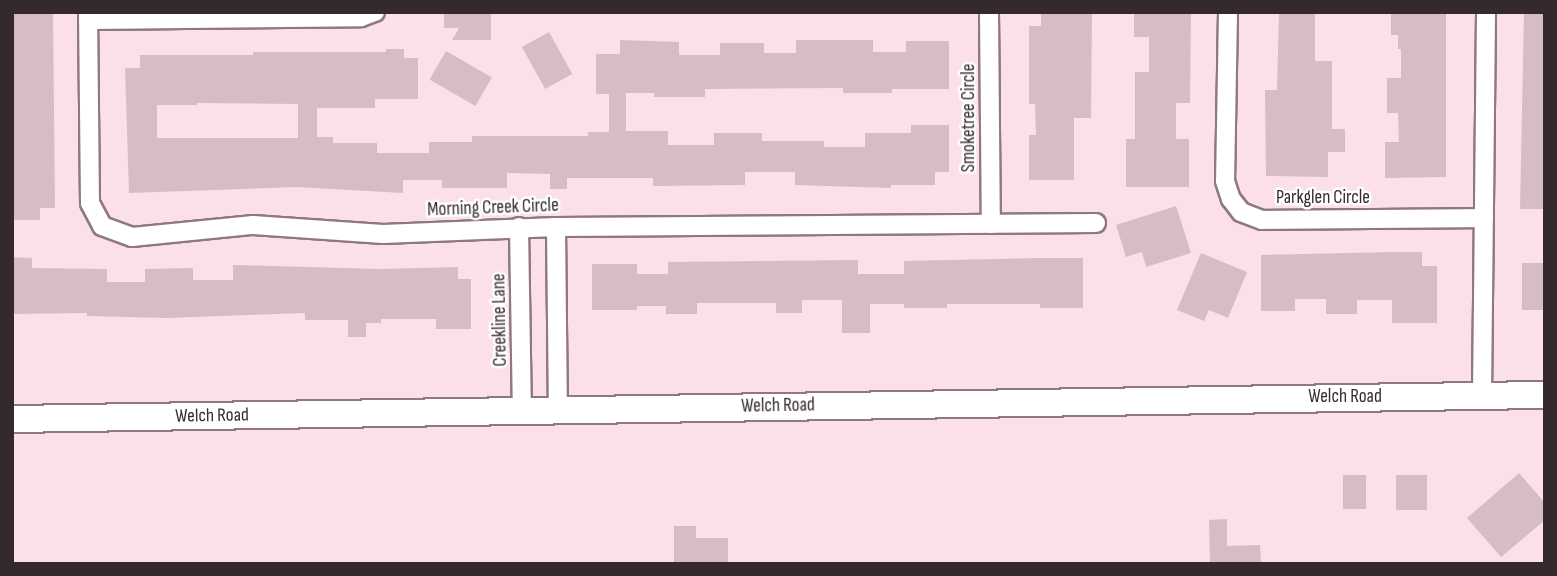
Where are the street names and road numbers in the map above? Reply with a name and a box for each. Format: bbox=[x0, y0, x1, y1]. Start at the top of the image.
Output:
street label: Smoketree Circle bbox=[958, 64, 980, 172]
street label: Parkglen Circle bbox=[1276, 187, 1370, 209]
street label: Morning Creek Circle bbox=[427, 194, 559, 222]
street label: Creekline Lane bbox=[488, 273, 512, 367]
street label: Welch Road bbox=[1308, 386, 1382, 408]
street label: Welch Road bbox=[741, 394, 815, 418]
street label: Welch Road bbox=[175, 404, 249, 428]

